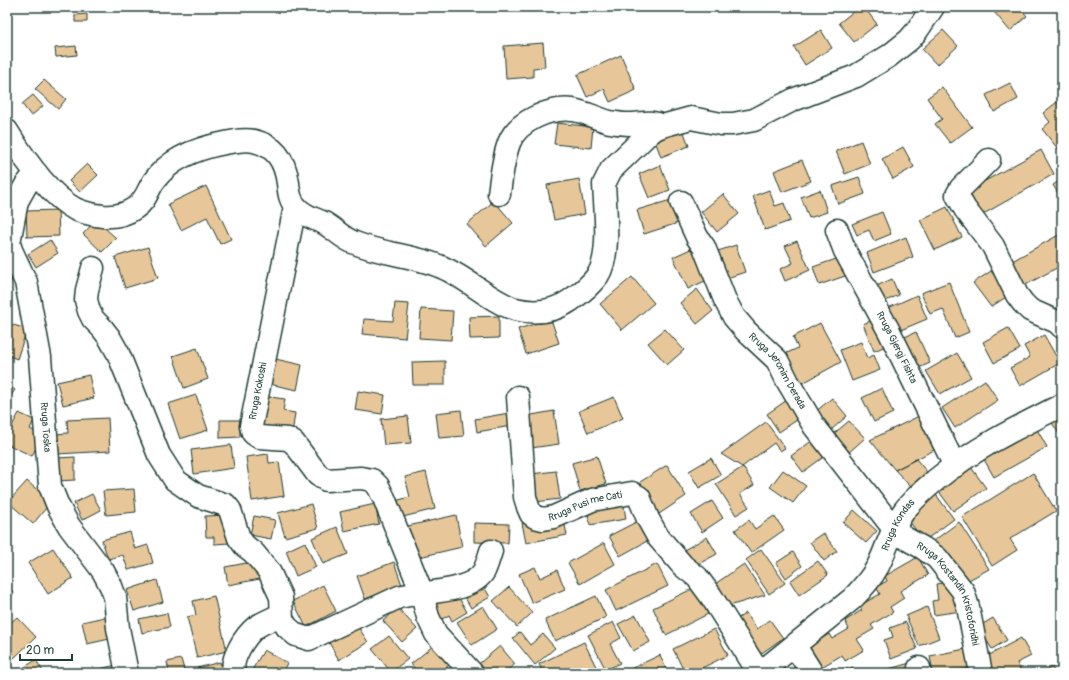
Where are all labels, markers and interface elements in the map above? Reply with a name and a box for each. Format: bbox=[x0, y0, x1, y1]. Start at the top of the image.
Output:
street label: Rruga Gjergj Fishta bbox=[874, 309, 920, 386]
street label: Rruga Jeronim Derada bbox=[746, 330, 809, 412]
street label: Rruga Kokoshi bbox=[247, 361, 269, 421]
street label: Rruga Toska bbox=[38, 402, 53, 453]
street label: Rruga Pusi me Cati bbox=[547, 489, 623, 524]
street label: Rruga Kondas bbox=[879, 496, 917, 553]
street label: Rruga Kostandin Kristoforidhi bbox=[914, 540, 981, 647]
scale bar bbox=[20, 636, 72, 662]
text: 20 m bbox=[26, 643, 55, 658]

